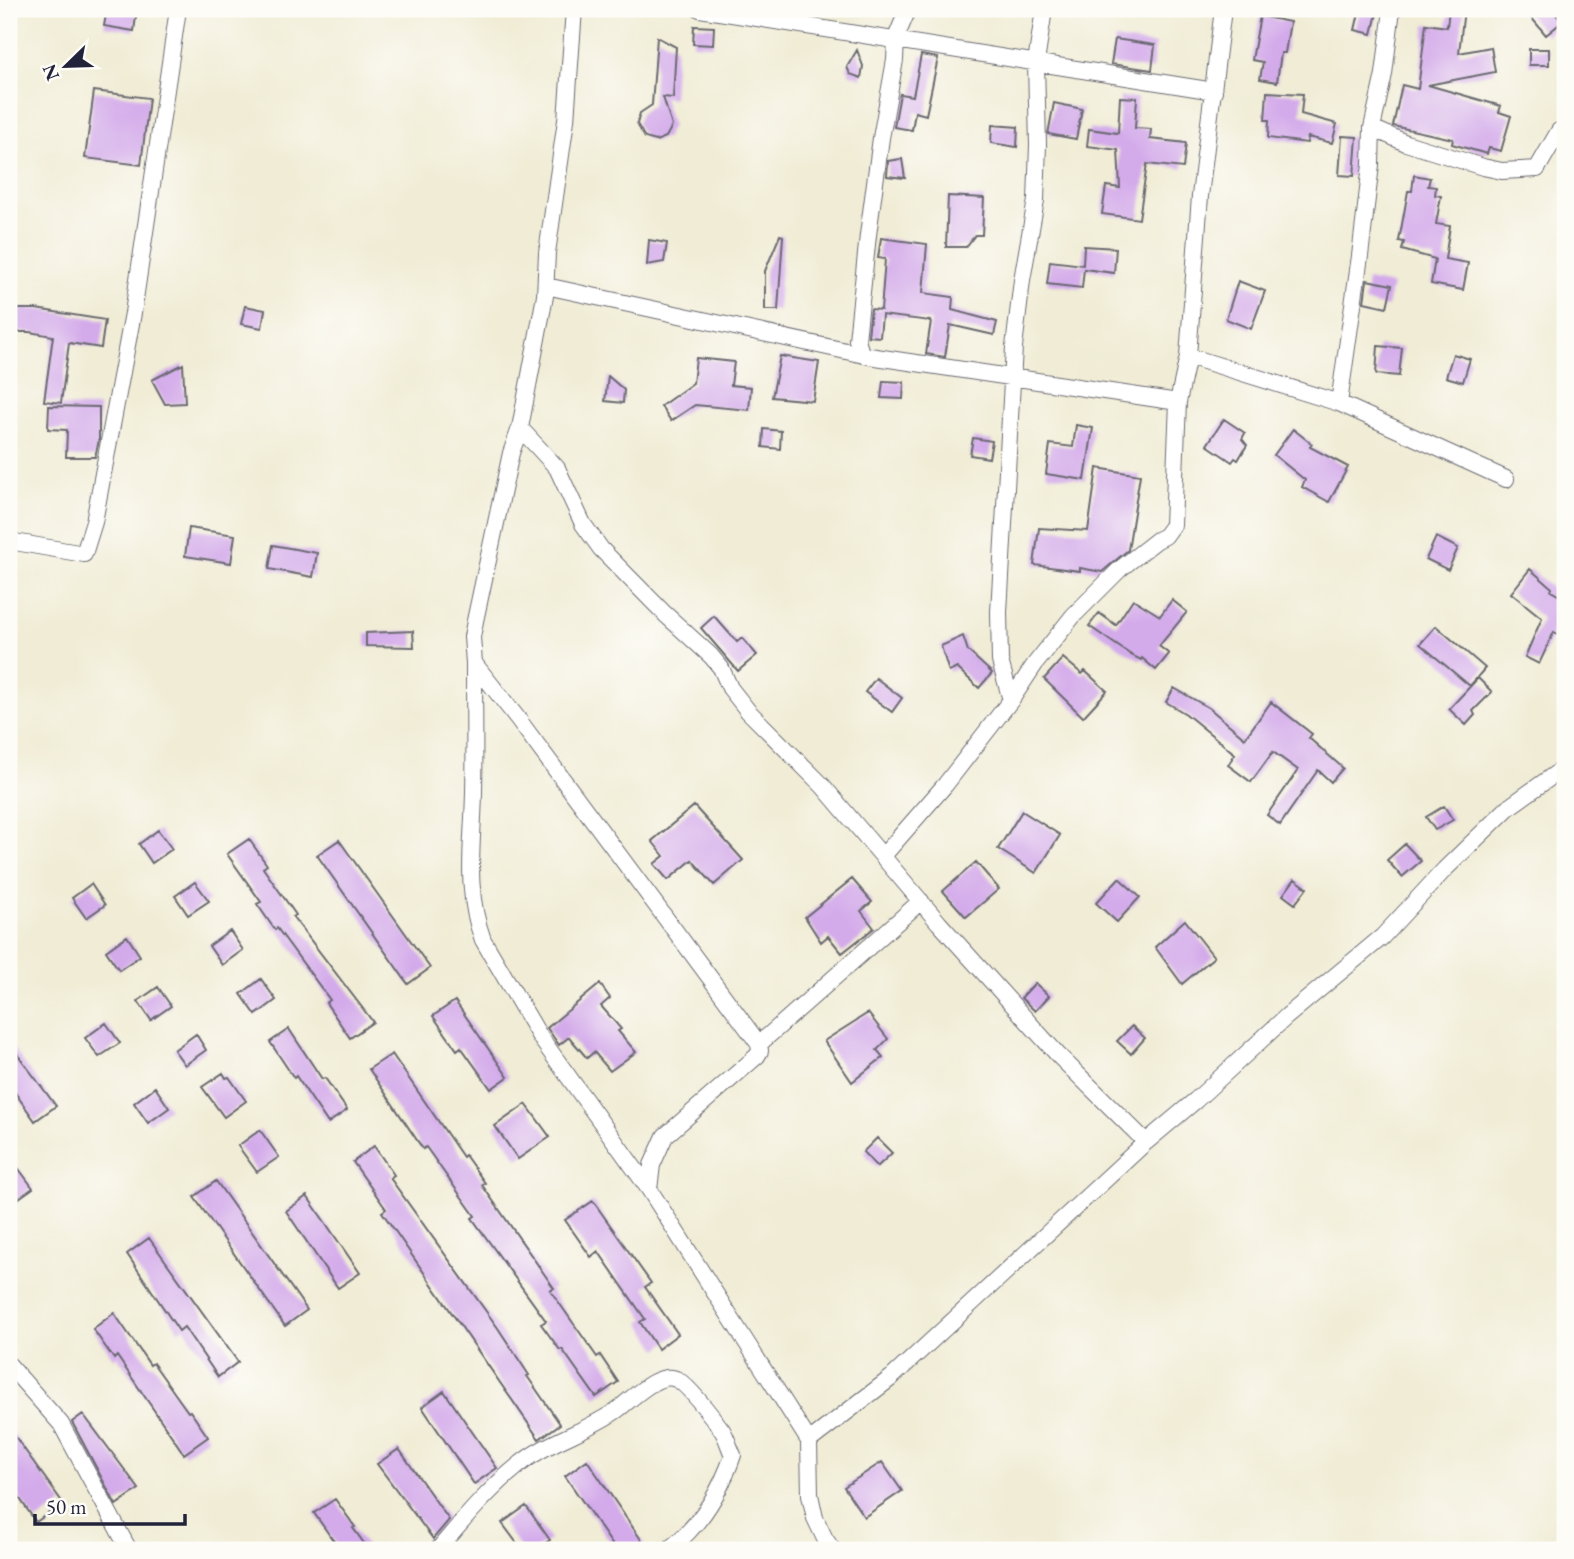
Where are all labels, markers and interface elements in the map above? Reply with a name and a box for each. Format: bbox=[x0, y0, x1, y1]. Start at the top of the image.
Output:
north arrow bbox=[32, 32, 102, 102]
text: N bbox=[36, 60, 65, 84]
scale bar bbox=[35, 1482, 186, 1526]
text: 50 m bbox=[46, 1493, 87, 1520]

